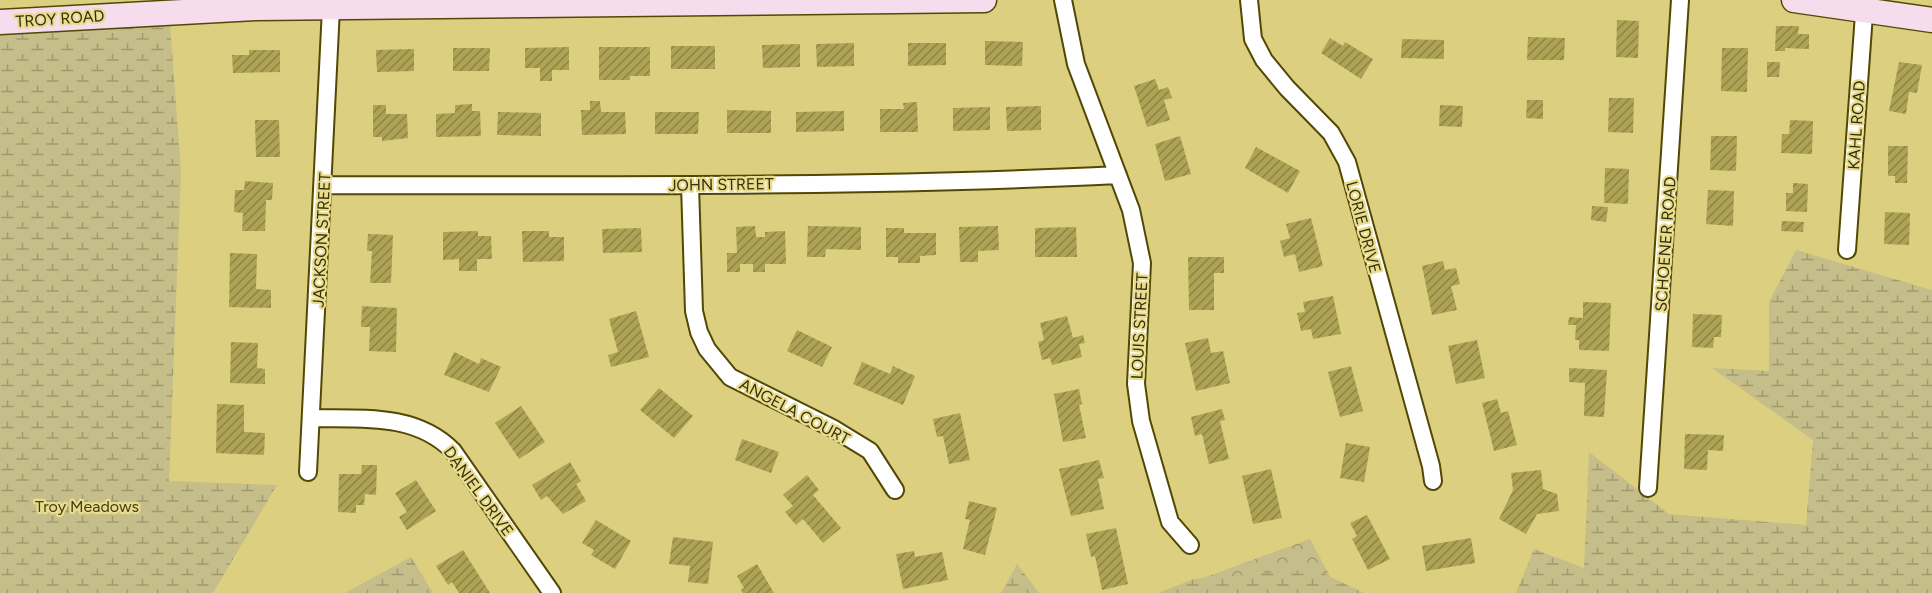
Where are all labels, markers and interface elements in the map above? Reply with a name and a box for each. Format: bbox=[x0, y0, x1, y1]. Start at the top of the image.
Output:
street label: TROY ROAD bbox=[15, 6, 105, 31]
street label: KAHL ROAD bbox=[1844, 80, 1869, 170]
street label: JACKSON STREET bbox=[308, 172, 335, 308]
street label: JOHN STREET bbox=[668, 174, 774, 195]
street label: SCHOENER ROAD bbox=[1651, 176, 1680, 312]
street label: LORIE DRIVE bbox=[1342, 179, 1385, 275]
street label: LOUIS STREET bbox=[1127, 272, 1152, 380]
street label: ANGELA COURT bbox=[736, 374, 853, 449]
street label: DANIEL DRIVE bbox=[440, 443, 518, 540]
park label: Troy Meadows bbox=[35, 497, 139, 516]

